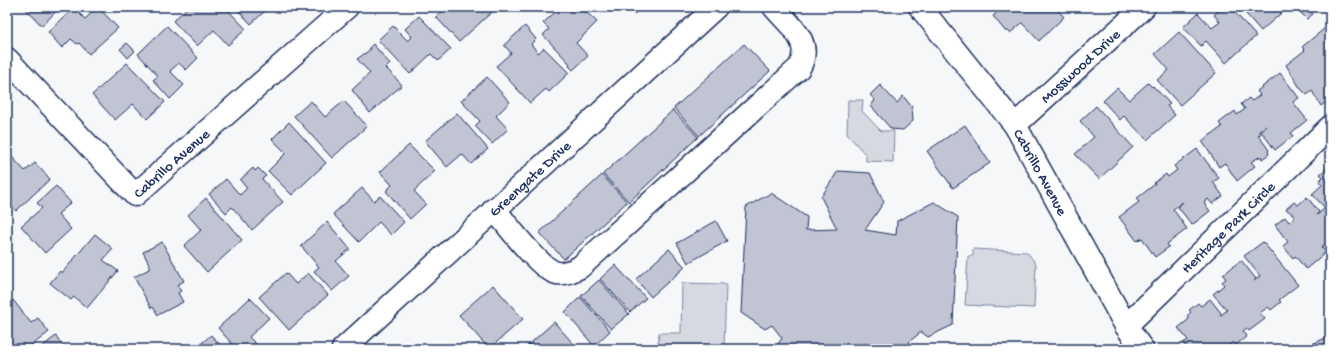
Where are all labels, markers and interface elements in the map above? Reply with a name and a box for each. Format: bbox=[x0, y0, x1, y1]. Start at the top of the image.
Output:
street label: Mosswood Drive bbox=[1038, 26, 1125, 108]
street label: Cabrillo Avenue bbox=[130, 126, 215, 203]
street label: Cabrillo Avenue bbox=[1008, 126, 1070, 219]
street label: Greengate Drive bbox=[486, 137, 576, 221]
street label: Heritage Park Circle bbox=[1178, 178, 1280, 278]

